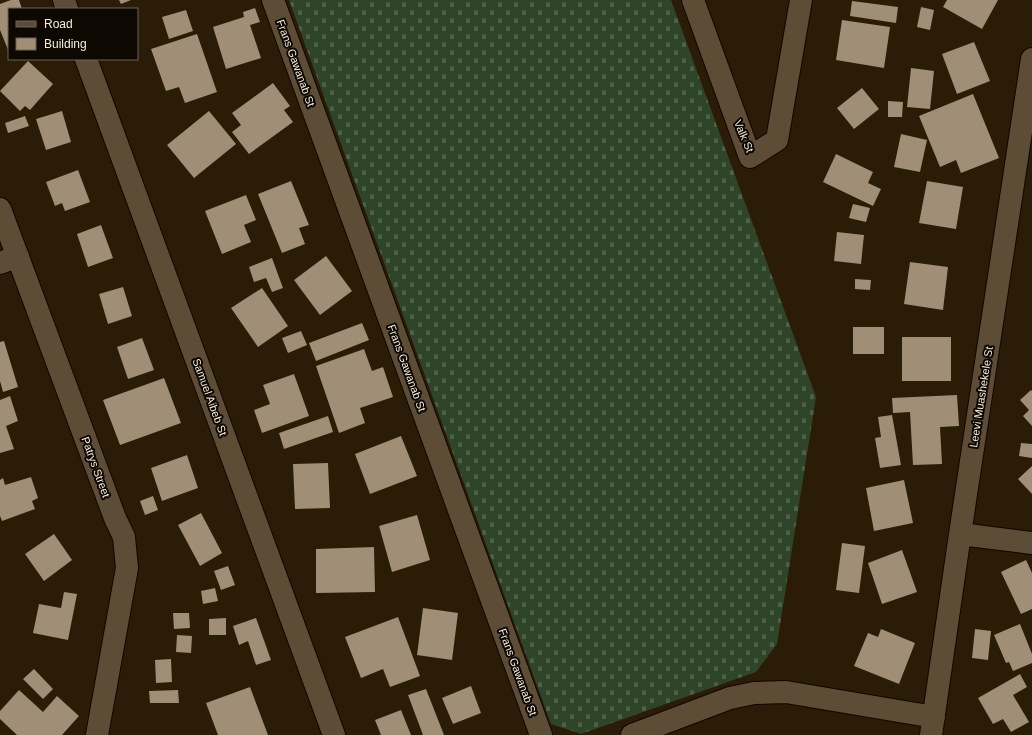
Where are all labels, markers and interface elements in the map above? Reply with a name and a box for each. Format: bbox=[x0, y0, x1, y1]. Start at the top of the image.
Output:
legend bbox=[8, 8, 138, 60]
text: Road bbox=[44, 17, 73, 31]
street label: Frans Gawanab St bbox=[275, 18, 317, 108]
text: Building bbox=[44, 37, 87, 51]
street label: Valk St bbox=[732, 118, 756, 154]
street label: Frans Gawanab St bbox=[386, 323, 428, 413]
street label: Leevi Muashekele St bbox=[967, 346, 995, 448]
street label: Samuel Aibeb St bbox=[190, 357, 230, 437]
street label: Patrys Street bbox=[79, 435, 113, 499]
street label: Frans Gawanab St bbox=[497, 627, 539, 717]

